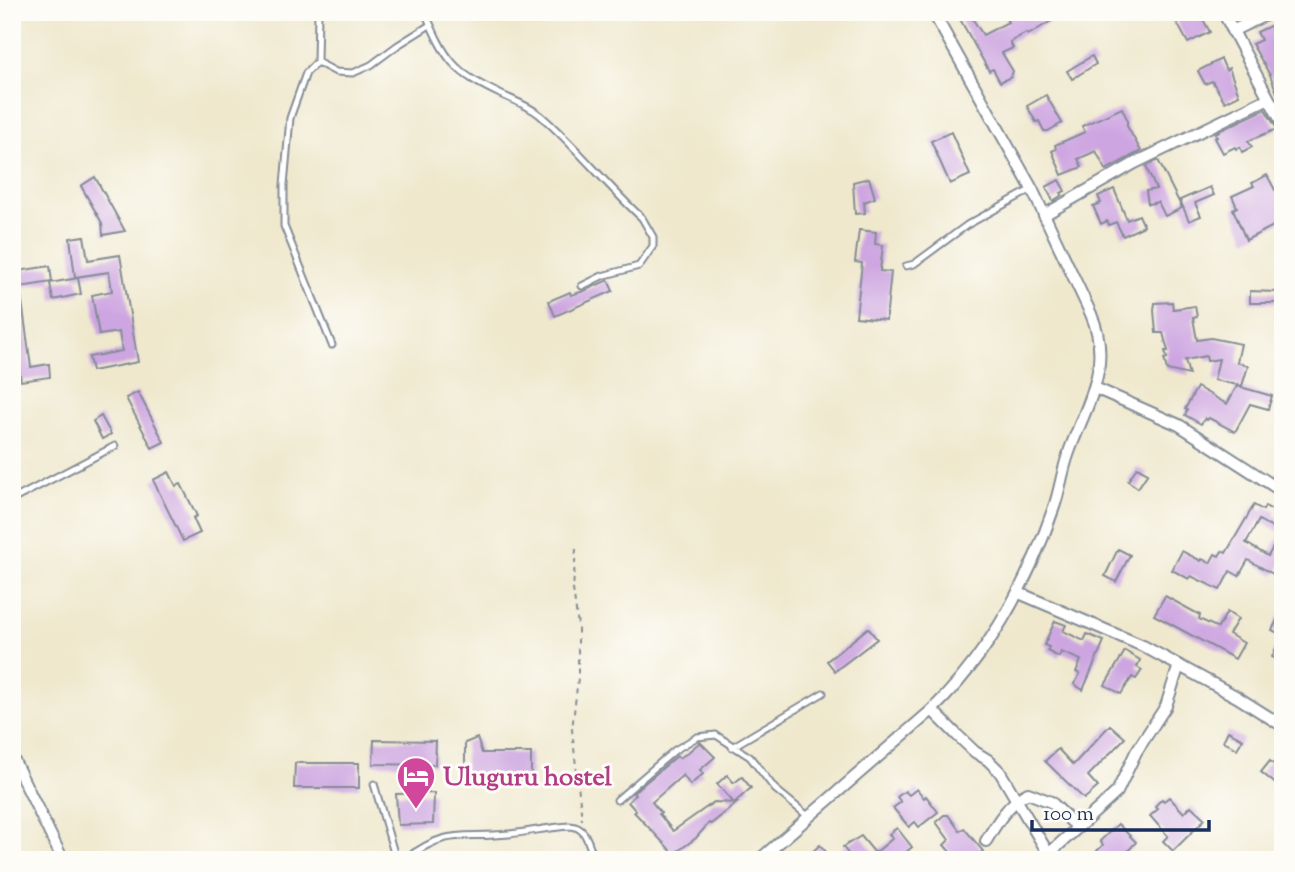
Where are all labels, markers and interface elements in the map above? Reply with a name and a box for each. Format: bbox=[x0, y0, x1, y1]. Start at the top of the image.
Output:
hotel icon: Uluguru hostel bbox=[395, 755, 437, 810]
place label: Uluguru hostel bbox=[443, 760, 612, 797]
scale bar bbox=[1032, 788, 1209, 832]
text: 100 m bbox=[1043, 800, 1094, 830]

